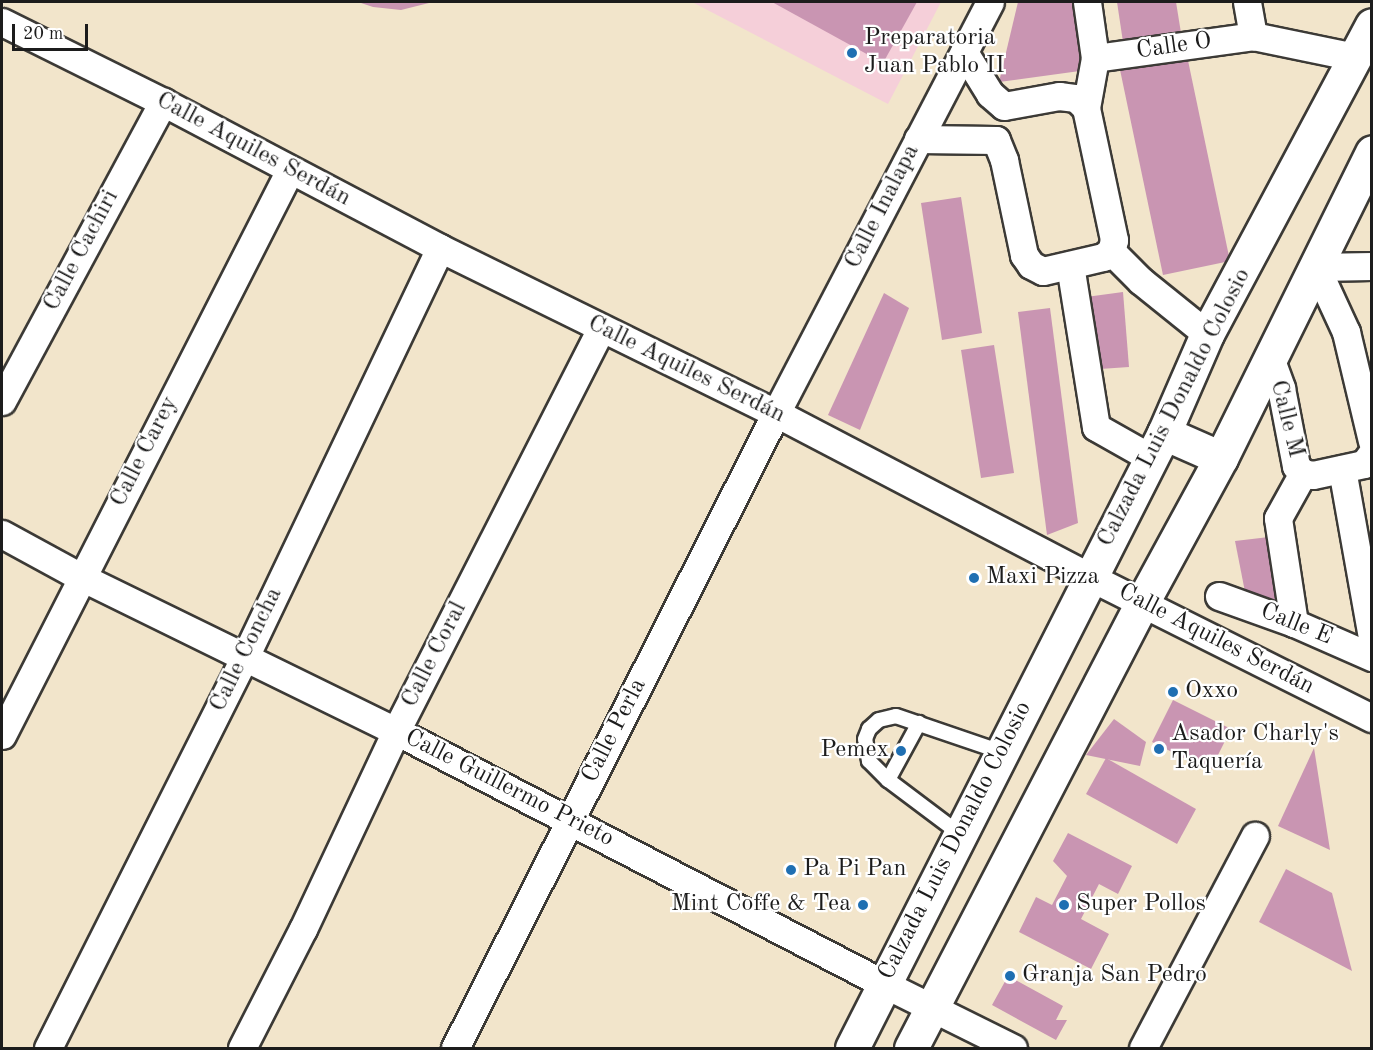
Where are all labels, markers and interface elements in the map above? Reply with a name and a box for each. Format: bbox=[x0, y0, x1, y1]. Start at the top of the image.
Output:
scale bar bbox=[15, 12, 92, 50]
text: 20 m bbox=[23, 25, 63, 43]
place label: Preparatoria Juan Pablo II bbox=[864, 25, 1005, 81]
street label: Calle O bbox=[1135, 27, 1213, 67]
marker: Preparatoria Juan Pablo II bbox=[845, 46, 859, 60]
street label: Calle Aquiles Serdán bbox=[151, 87, 355, 213]
street label: Calle Inalapa bbox=[839, 140, 927, 274]
street label: Calle Cachiri bbox=[38, 186, 126, 316]
street label: Calzada Luis Donaldo Colosio bbox=[1092, 264, 1258, 552]
street label: Calle Aquiles Serdán bbox=[583, 310, 789, 430]
street label: Calle M bbox=[1262, 377, 1310, 461]
street label: Calle Carey bbox=[105, 392, 185, 512]
place label: Maxi Pizza bbox=[986, 564, 1099, 592]
marker: Maxi Pizza bbox=[967, 571, 981, 585]
street label: Calle Aquiles Serdán bbox=[1113, 578, 1319, 702]
street label: Calle Concha bbox=[204, 583, 290, 717]
street label: Calle Coral bbox=[396, 597, 474, 713]
street label: Calle E bbox=[1256, 598, 1336, 652]
street label: Calle Perla bbox=[577, 674, 653, 788]
place label: Oxxo bbox=[1185, 678, 1238, 706]
marker: Oxxo bbox=[1166, 685, 1180, 699]
street label: Calzada Luis Donaldo Colosio bbox=[873, 697, 1039, 985]
place label: Asador Charly's Taquería bbox=[1171, 721, 1339, 777]
street label: Calle Guillermo Prieto bbox=[400, 724, 618, 854]
place label: Pemex bbox=[820, 737, 889, 765]
marker: Asador Charly's Taquería bbox=[1152, 742, 1166, 756]
marker: Pemex bbox=[894, 744, 908, 758]
place label: Pa Pi Pan bbox=[803, 856, 906, 884]
marker: Pa Pi Pan bbox=[784, 863, 798, 877]
place label: Mint Coffe & Tea bbox=[671, 891, 851, 919]
place label: Super Pollos bbox=[1076, 891, 1206, 919]
marker: Mint Coffe & Tea bbox=[856, 898, 870, 912]
marker: Super Pollos bbox=[1057, 898, 1071, 912]
place label: Granja San Pedro bbox=[1022, 962, 1207, 990]
marker: Granja San Pedro bbox=[1003, 969, 1017, 983]

